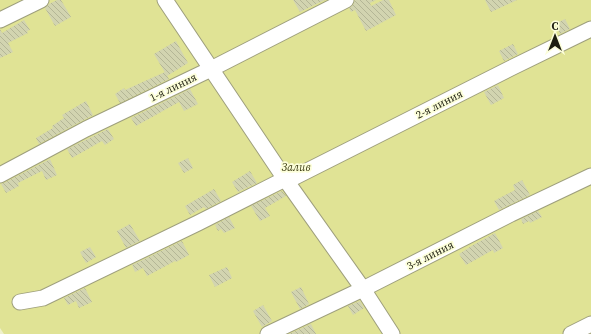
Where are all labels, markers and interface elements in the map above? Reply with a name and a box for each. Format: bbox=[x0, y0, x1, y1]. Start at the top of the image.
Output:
north arrow bbox=[535, 16, 575, 56]
text: С bbox=[552, 19, 559, 34]
street label: 1-я линия bbox=[147, 70, 199, 105]
street label: 2-я линия bbox=[413, 86, 465, 123]
park label: Залив bbox=[281, 160, 311, 175]
street label: 3-я линия bbox=[404, 237, 456, 274]

